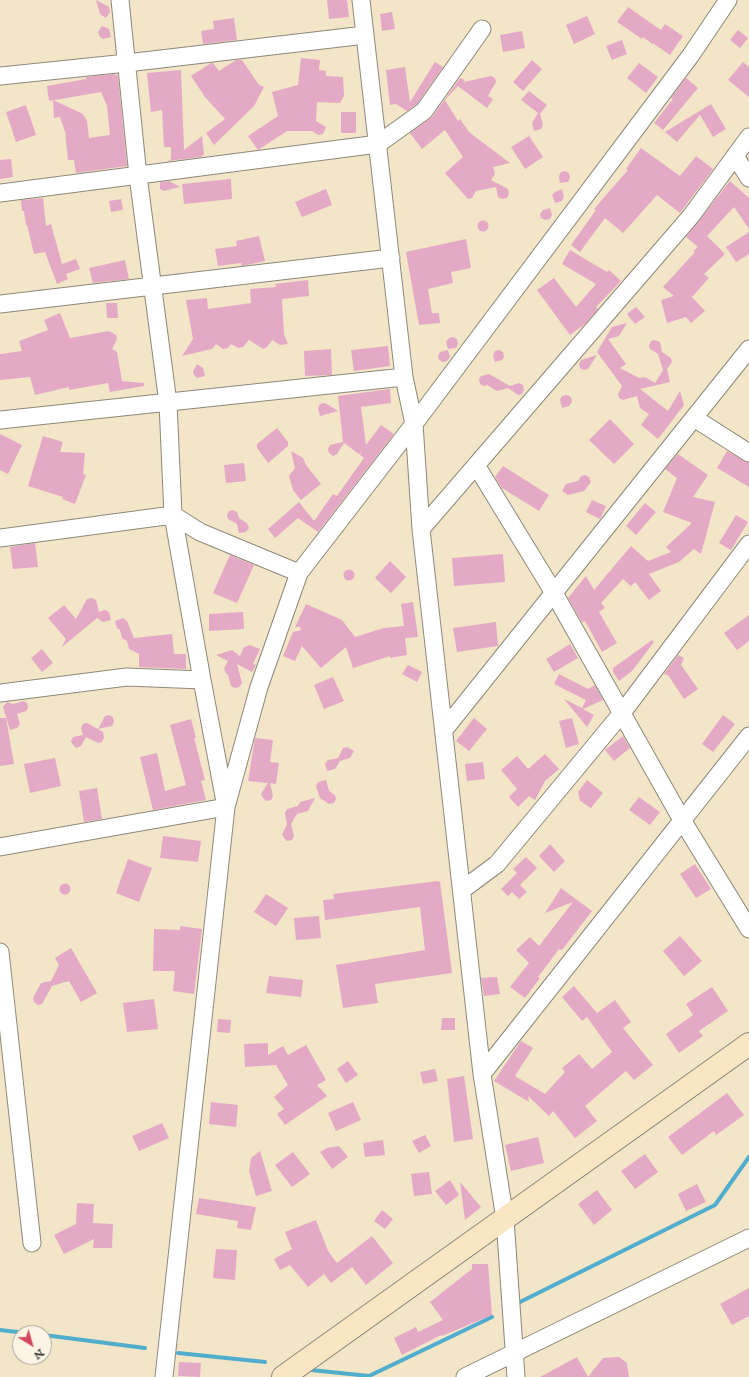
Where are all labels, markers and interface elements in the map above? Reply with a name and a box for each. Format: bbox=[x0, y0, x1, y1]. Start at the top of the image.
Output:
north arrow bbox=[12, 1325, 52, 1365]
text: N bbox=[31, 1345, 47, 1362]

